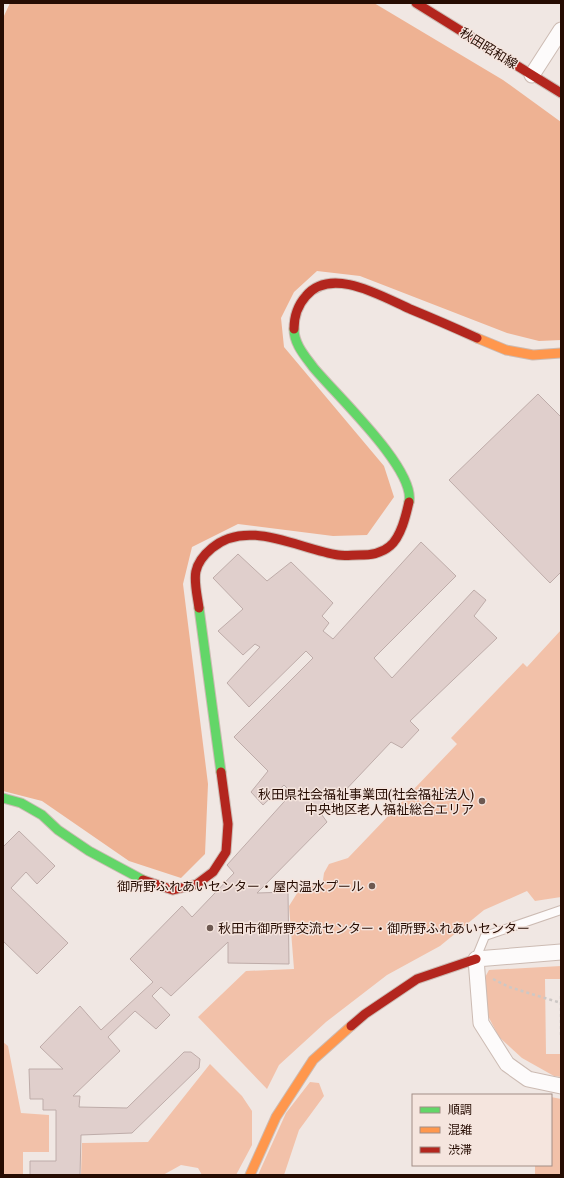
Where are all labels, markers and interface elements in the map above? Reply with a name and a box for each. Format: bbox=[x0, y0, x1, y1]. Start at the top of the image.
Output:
street label: 秋田昭和線 bbox=[457, 24, 521, 73]
place label: 秋田県社会福祉事業団(社会福祉法人) 中央地区老人福祉総合エリア bbox=[258, 786, 474, 818]
marker: 秋田県社会福祉事業団(社会福祉法人) 中央地区老人福祉総合エリア bbox=[477, 796, 487, 806]
place label: 御所野ふれあいセンター・屋内温水プール bbox=[117, 878, 364, 895]
marker: 御所野ふれあいセンター・屋内温水プール bbox=[367, 881, 377, 891]
place label: 秋田市御所野交流センター・御所野ふれあいセンター bbox=[218, 920, 530, 937]
marker: 秋田市御所野交流センター・御所野ふれあいセンター bbox=[205, 923, 215, 933]
legend bbox=[412, 1094, 552, 1166]
text: 順調 bbox=[448, 1102, 472, 1117]
text: 混雑 bbox=[448, 1122, 472, 1137]
text: 渋滞 bbox=[448, 1142, 472, 1157]

